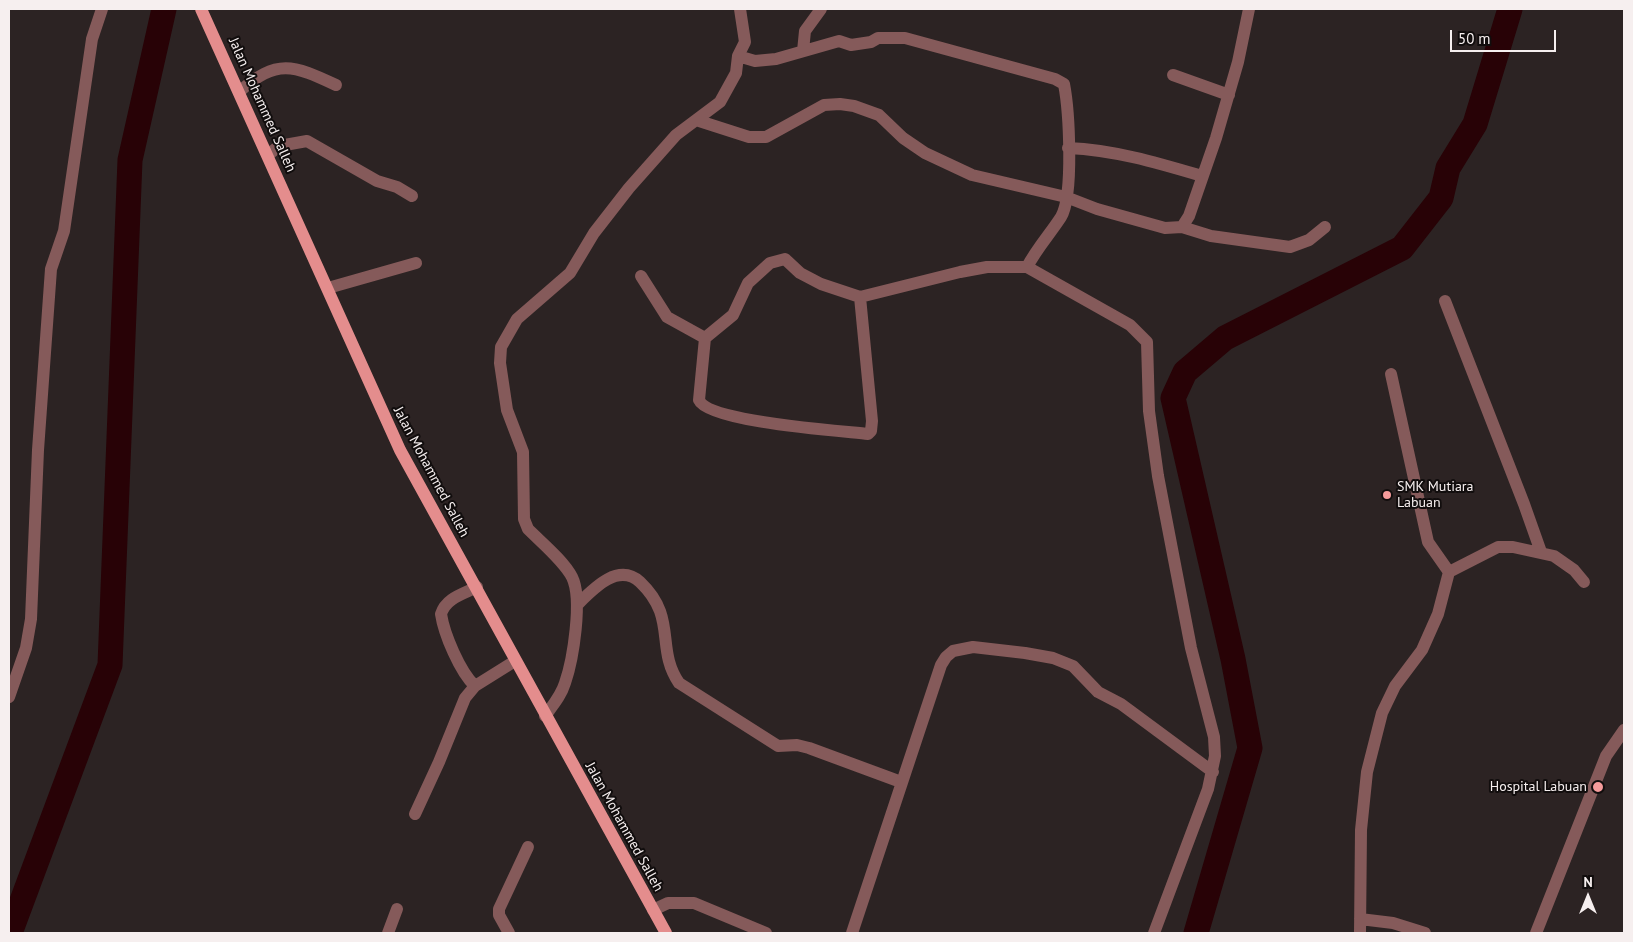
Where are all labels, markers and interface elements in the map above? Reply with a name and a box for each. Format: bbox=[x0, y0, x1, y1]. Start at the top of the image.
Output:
scale bar bbox=[1453, 20, 1559, 52]
text: 50 m bbox=[1458, 29, 1491, 48]
street label: Jalan Mohammed Salleh bbox=[225, 35, 299, 175]
street label: Jalan Mohammed Salleh bbox=[390, 404, 472, 540]
place label: SMK Mutiara Labuan bbox=[1397, 479, 1474, 512]
marker: SMK Mutiara Labuan bbox=[1381, 489, 1393, 501]
street label: Jalan Mohammed Salleh bbox=[581, 759, 667, 895]
place label: Hospital Labuan bbox=[1490, 779, 1587, 795]
marker: Hospital Labuan bbox=[1591, 780, 1605, 794]
north arrow bbox=[1563, 872, 1613, 922]
text: N bbox=[1583, 873, 1593, 891]

